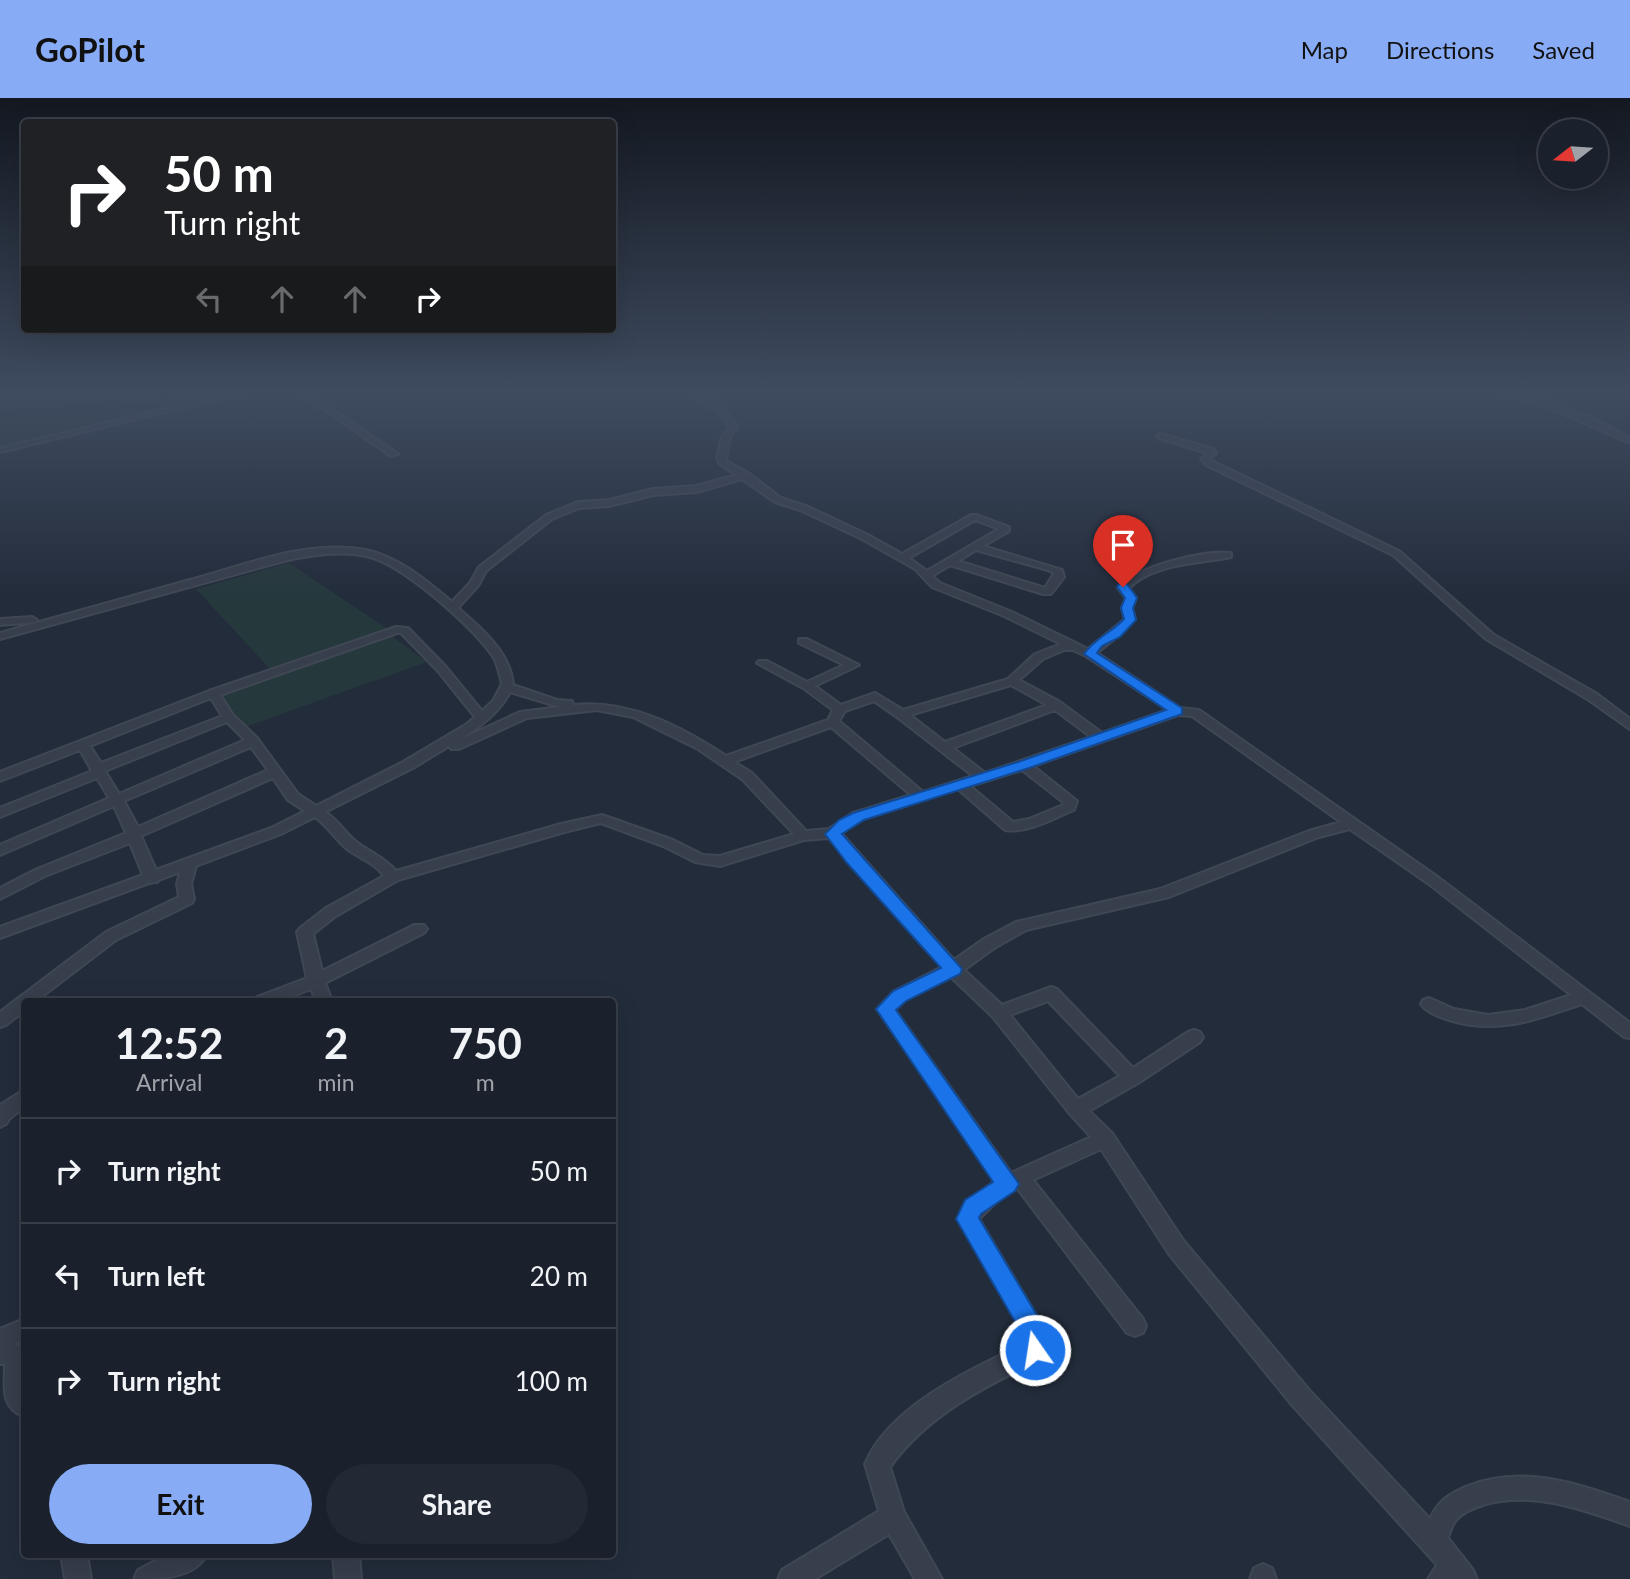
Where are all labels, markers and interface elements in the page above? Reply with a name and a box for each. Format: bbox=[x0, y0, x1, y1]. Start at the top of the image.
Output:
text: GoPilot bbox=[35, 29, 145, 69]
text: Map bbox=[1301, 35, 1348, 64]
text: Directions bbox=[1386, 35, 1494, 64]
text: Saved bbox=[1532, 35, 1595, 64]
north arrow bbox=[1538, 119, 1608, 189]
map controls bbox=[1538, 119, 1608, 189]
text: 50 m bbox=[164, 144, 274, 202]
icon: right bbox=[49, 147, 140, 238]
text: Turn right bbox=[164, 203, 300, 242]
icon: left bbox=[190, 280, 228, 318]
icon: ahead bbox=[263, 280, 301, 318]
icon: ahead bbox=[336, 280, 374, 318]
icon: right bbox=[409, 280, 447, 318]
pin bbox=[1093, 515, 1153, 587]
icon: arrive bbox=[1104, 526, 1142, 564]
text: 12:52 bbox=[115, 1018, 223, 1068]
text: 2 bbox=[324, 1018, 348, 1068]
text: 750 bbox=[449, 1018, 522, 1068]
text: Arrival bbox=[136, 1068, 202, 1096]
text: min bbox=[317, 1068, 355, 1096]
text: m bbox=[476, 1068, 495, 1096]
icon: right bbox=[49, 1152, 87, 1190]
text: Turn right bbox=[108, 1155, 221, 1187]
text: 50 m bbox=[530, 1155, 588, 1187]
icon: left bbox=[49, 1257, 87, 1295]
text: Turn left bbox=[108, 1260, 205, 1292]
text: 20 m bbox=[530, 1260, 588, 1292]
position arrow bbox=[998, 1313, 1072, 1387]
icon: right bbox=[49, 1362, 87, 1400]
text: Turn right bbox=[108, 1365, 221, 1397]
text: 100 m bbox=[515, 1365, 588, 1397]
button: Exit bbox=[49, 1464, 312, 1544]
button: Share bbox=[326, 1464, 588, 1544]

